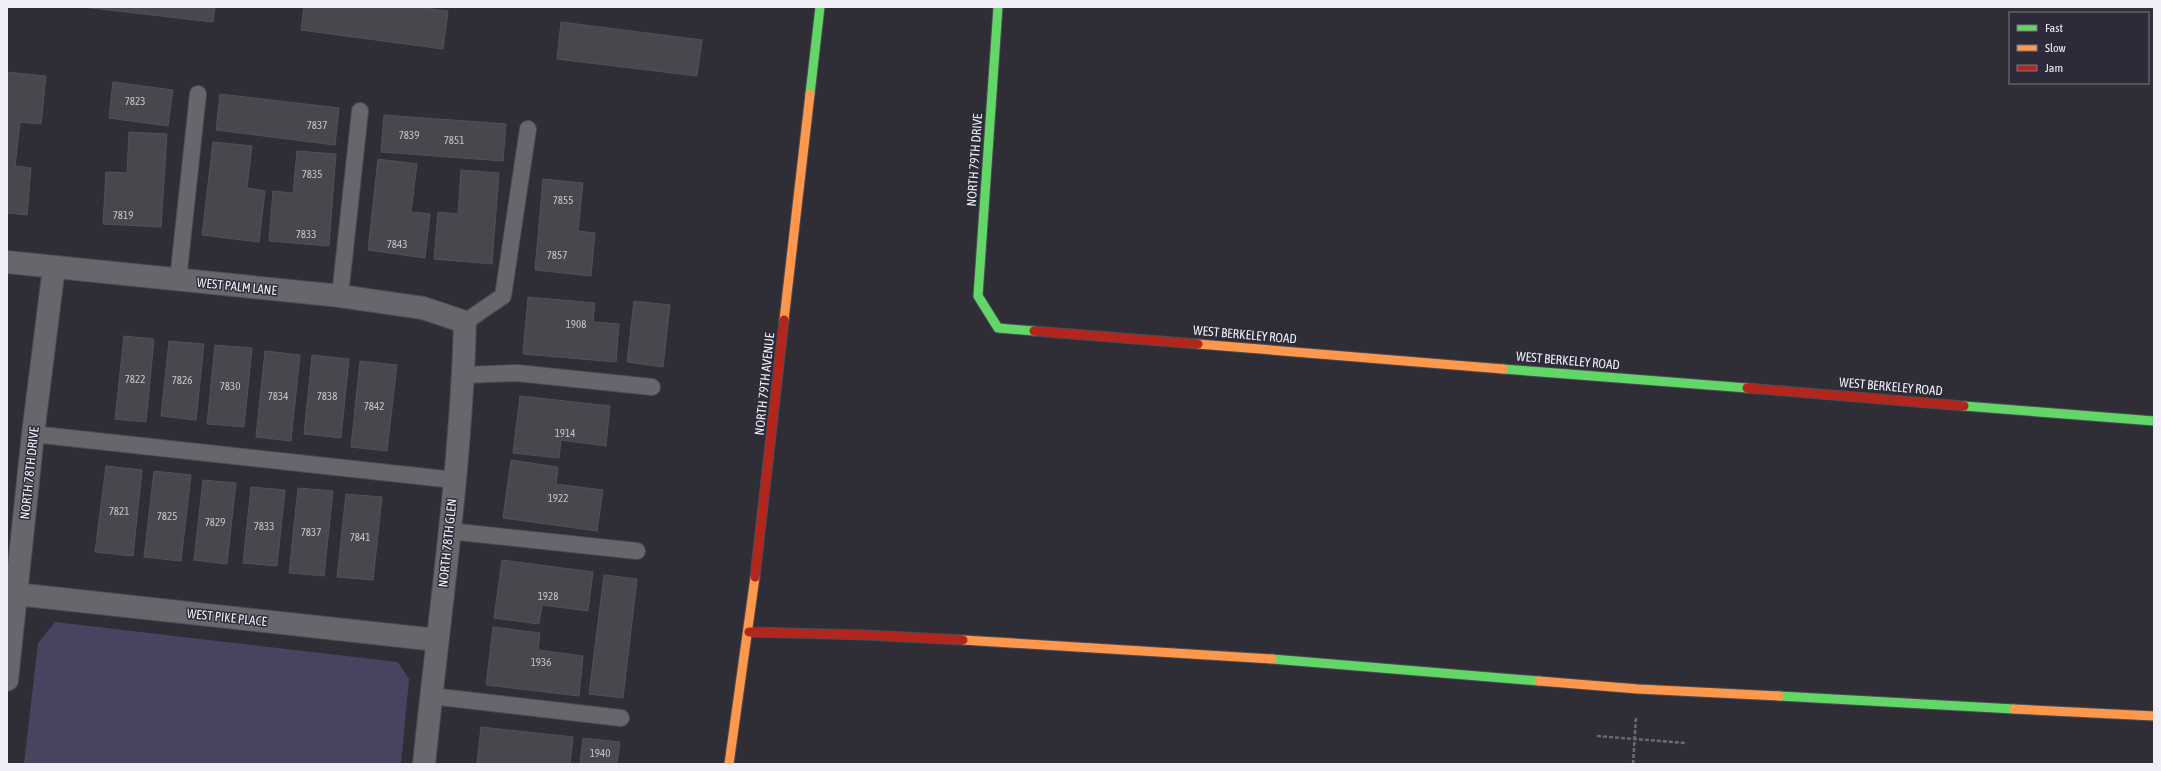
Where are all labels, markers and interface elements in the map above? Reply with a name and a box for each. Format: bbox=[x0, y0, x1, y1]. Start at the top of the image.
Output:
legend bbox=[2009, 12, 2149, 84]
text: Fast bbox=[2045, 21, 2063, 35]
text: Slow bbox=[2045, 41, 2066, 55]
text: Jam bbox=[2045, 61, 2063, 75]
house number: 7823 bbox=[125, 95, 145, 107]
street label: NORTH 79TH DRIVE bbox=[964, 113, 985, 207]
house number: 7837 bbox=[307, 119, 327, 131]
house number: 7839 bbox=[399, 129, 419, 141]
house number: 7851 bbox=[444, 134, 464, 146]
house number: 7835 bbox=[302, 168, 322, 180]
house number: 7855 bbox=[553, 194, 573, 206]
house number: 7819 bbox=[113, 209, 133, 221]
house number: 7833 bbox=[296, 228, 316, 240]
house number: 7843 bbox=[387, 238, 407, 250]
house number: 7857 bbox=[547, 249, 567, 261]
street label: WEST PALM LANE bbox=[196, 275, 278, 298]
house number: 1908 bbox=[566, 318, 586, 330]
street label: WEST BERKELEY ROAD bbox=[1193, 323, 1297, 346]
street label: NORTH 79TH AVENUE bbox=[752, 332, 777, 436]
street label: WEST BERKELEY ROAD bbox=[1516, 349, 1620, 372]
house number: 7822 bbox=[125, 373, 145, 385]
house number: 7826 bbox=[172, 374, 192, 386]
street label: WEST BERKELEY ROAD bbox=[1839, 375, 1943, 398]
house number: 7830 bbox=[220, 380, 240, 392]
house number: 7834 bbox=[268, 390, 288, 402]
house number: 7838 bbox=[317, 390, 337, 402]
house number: 7842 bbox=[364, 400, 384, 412]
street label: NORTH 78TH DRIVE bbox=[17, 426, 42, 520]
house number: 1914 bbox=[555, 427, 575, 439]
house number: 1922 bbox=[548, 492, 568, 504]
street label: NORTH 78TH GLEN bbox=[435, 498, 460, 588]
house number: 7821 bbox=[109, 505, 129, 517]
house number: 7825 bbox=[157, 510, 177, 522]
house number: 7829 bbox=[205, 516, 225, 528]
house number: 7833 bbox=[254, 520, 274, 532]
house number: 7837 bbox=[301, 526, 321, 538]
house number: 7841 bbox=[350, 531, 370, 543]
house number: 1928 bbox=[538, 590, 558, 602]
street label: WEST PIKE PLACE bbox=[186, 606, 268, 629]
house number: 1936 bbox=[531, 656, 551, 668]
house number: 1940 bbox=[590, 747, 610, 759]

